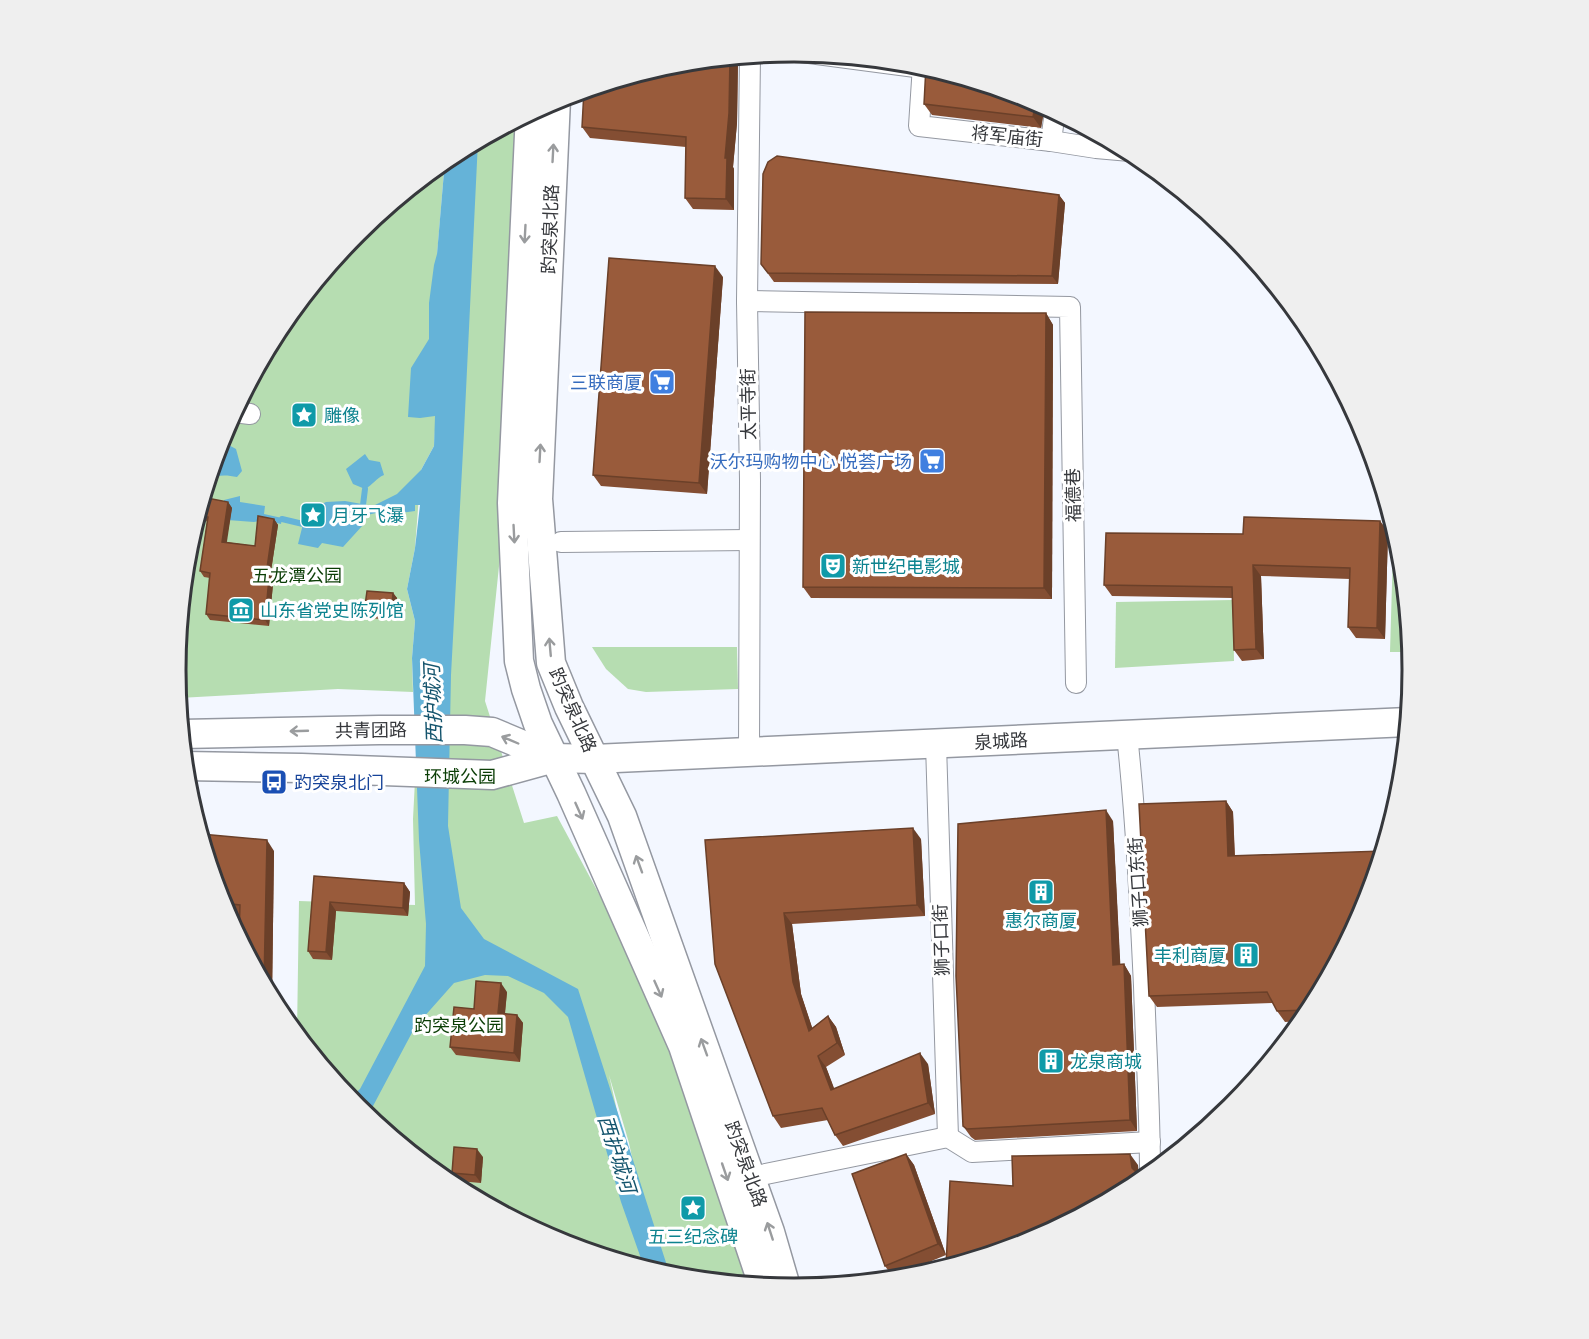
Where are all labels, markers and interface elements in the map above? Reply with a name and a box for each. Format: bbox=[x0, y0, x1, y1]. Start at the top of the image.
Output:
street label: 将军庙街 bbox=[970, 122, 1044, 150]
one-way arrow bbox=[547, 144, 558, 164]
street label: 趵突泉北路 bbox=[538, 184, 562, 274]
one-way arrow bbox=[520, 224, 531, 244]
supermarket icon: 三联商厦 bbox=[647, 367, 677, 397]
street label: 太平寺街 bbox=[737, 368, 759, 440]
place label: 三联商厦 bbox=[570, 372, 642, 393]
place icon: 雕像 bbox=[289, 400, 319, 430]
place label: 雕像 bbox=[324, 405, 360, 426]
one-way arrow bbox=[535, 443, 546, 463]
supermarket icon: 沃尔玛购物中心 悦荟广场 bbox=[917, 446, 947, 476]
place label: 沃尔玛购物中心 悦荟广场 bbox=[710, 451, 912, 472]
street label: 福德巷 bbox=[1062, 468, 1084, 522]
place icon: 月牙飞瀑 bbox=[298, 500, 328, 530]
place label: 月牙飞瀑 bbox=[332, 505, 404, 526]
one-way arrow bbox=[508, 523, 519, 543]
theatre icon: 新世纪电影城 bbox=[818, 551, 848, 581]
place label: 新世纪电影城 bbox=[852, 556, 960, 577]
park label: 五龙潭公园 bbox=[252, 565, 342, 586]
museum icon: 山东省党史陈列馆 bbox=[226, 595, 256, 625]
place label: 山东省党史陈列馆 bbox=[260, 600, 404, 621]
one-way arrow bbox=[544, 638, 555, 658]
water label: 西护城河 bbox=[419, 660, 446, 744]
street label: 趵突泉北路 bbox=[545, 665, 601, 755]
street label: 共青团路 bbox=[335, 719, 407, 741]
one-way arrow bbox=[290, 726, 310, 737]
street label: 泉城路 bbox=[973, 729, 1029, 753]
one-way arrow bbox=[501, 734, 520, 745]
park label: 环城公园 bbox=[424, 766, 496, 787]
bus stop icon: 趵突泉北门 bbox=[259, 767, 289, 797]
place label: 趵突泉北门 bbox=[294, 772, 384, 793]
one-way arrow bbox=[574, 801, 585, 819]
street label: 狮子口东街 bbox=[1124, 836, 1152, 928]
one-way arrow bbox=[632, 855, 643, 874]
building icon: 惠尔商厦 bbox=[1026, 877, 1056, 907]
street label: 狮子口街 bbox=[929, 904, 953, 976]
place label: 惠尔商厦 bbox=[1005, 910, 1077, 931]
building icon: 丰利商厦 bbox=[1231, 940, 1261, 970]
place label: 丰利商厦 bbox=[1154, 945, 1226, 966]
one-way arrow bbox=[653, 979, 664, 998]
park label: 趵突泉公园 bbox=[414, 1015, 504, 1036]
one-way arrow bbox=[698, 1039, 709, 1057]
building icon: 龙泉商城 bbox=[1036, 1046, 1066, 1076]
place label: 龙泉商城 bbox=[1070, 1051, 1142, 1072]
water label: 西护城河 bbox=[593, 1112, 642, 1200]
street label: 趵突泉北路 bbox=[721, 1118, 771, 1210]
one-way arrow bbox=[721, 1162, 732, 1181]
place icon: 五三纪念碑 bbox=[678, 1193, 708, 1223]
one-way arrow bbox=[764, 1222, 775, 1241]
place label: 五三纪念碑 bbox=[648, 1226, 738, 1247]

